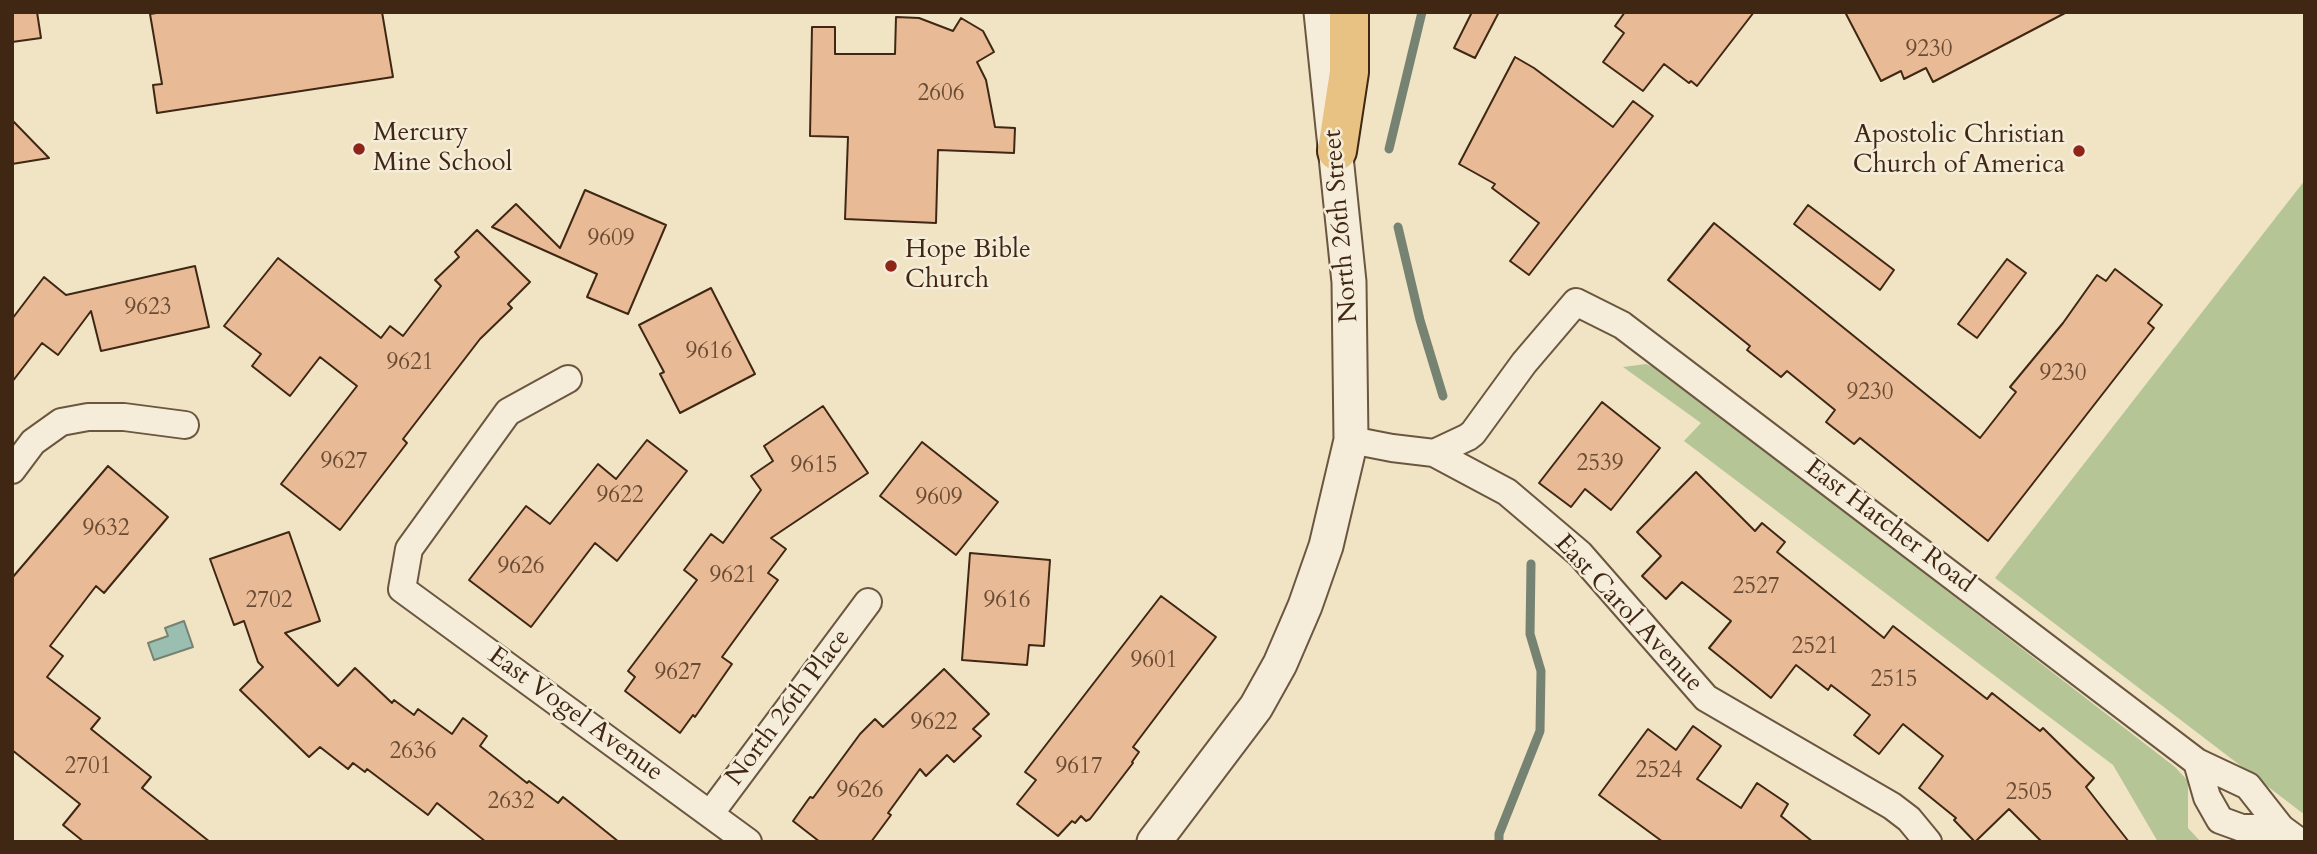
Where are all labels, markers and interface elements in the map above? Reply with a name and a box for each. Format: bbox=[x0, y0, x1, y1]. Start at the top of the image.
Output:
house number: 9230 bbox=[1905, 37, 1953, 65]
house number: 2606 bbox=[917, 81, 965, 109]
place label: Mercury Mine School bbox=[373, 118, 512, 180]
place label: Apostolic Christian Church of America bbox=[1853, 120, 2065, 182]
street label: North 26th Street bbox=[1318, 128, 1366, 324]
marker: Mercury Mine School bbox=[351, 141, 367, 157]
marker: Apostolic Christian Church of America bbox=[2071, 143, 2087, 159]
house number: 9609 bbox=[587, 226, 635, 254]
place label: Hope Bible Church bbox=[905, 235, 1031, 296]
marker: Hope Bible Church bbox=[883, 258, 899, 274]
house number: 9623 bbox=[124, 295, 172, 323]
house number: 9616 bbox=[685, 339, 733, 367]
house number: 9621 bbox=[386, 350, 434, 378]
house number: 9230 bbox=[2039, 361, 2087, 389]
house number: 9230 bbox=[1846, 380, 1894, 408]
house number: 9627 bbox=[320, 449, 368, 477]
house number: 2539 bbox=[1576, 451, 1624, 479]
house number: 9615 bbox=[790, 453, 838, 481]
street label: East Hatcher Road bbox=[1798, 453, 1980, 601]
house number: 9622 bbox=[596, 483, 644, 511]
house number: 9609 bbox=[915, 485, 963, 513]
house number: 9632 bbox=[82, 516, 130, 544]
street label: East Carol Avenue bbox=[1547, 529, 1709, 699]
house number: 9626 bbox=[497, 554, 545, 582]
house number: 9621 bbox=[709, 563, 757, 591]
house number: 2527 bbox=[1732, 574, 1780, 602]
house number: 2702 bbox=[245, 588, 293, 616]
house number: 9616 bbox=[983, 588, 1031, 616]
street label: North 26th Place bbox=[720, 623, 858, 793]
house number: 2521 bbox=[1791, 634, 1839, 662]
street label: East Vogel Avenue bbox=[481, 641, 669, 789]
house number: 9601 bbox=[1130, 648, 1178, 676]
house number: 9627 bbox=[654, 660, 702, 688]
house number: 2515 bbox=[1870, 667, 1918, 695]
house number: 9622 bbox=[910, 710, 958, 738]
house number: 2636 bbox=[389, 739, 437, 767]
house number: 2701 bbox=[64, 754, 112, 782]
house number: 9617 bbox=[1055, 754, 1103, 782]
house number: 2524 bbox=[1635, 758, 1683, 786]
house number: 9626 bbox=[836, 778, 884, 806]
house number: 2505 bbox=[2005, 780, 2053, 808]
house number: 2632 bbox=[487, 789, 535, 817]

